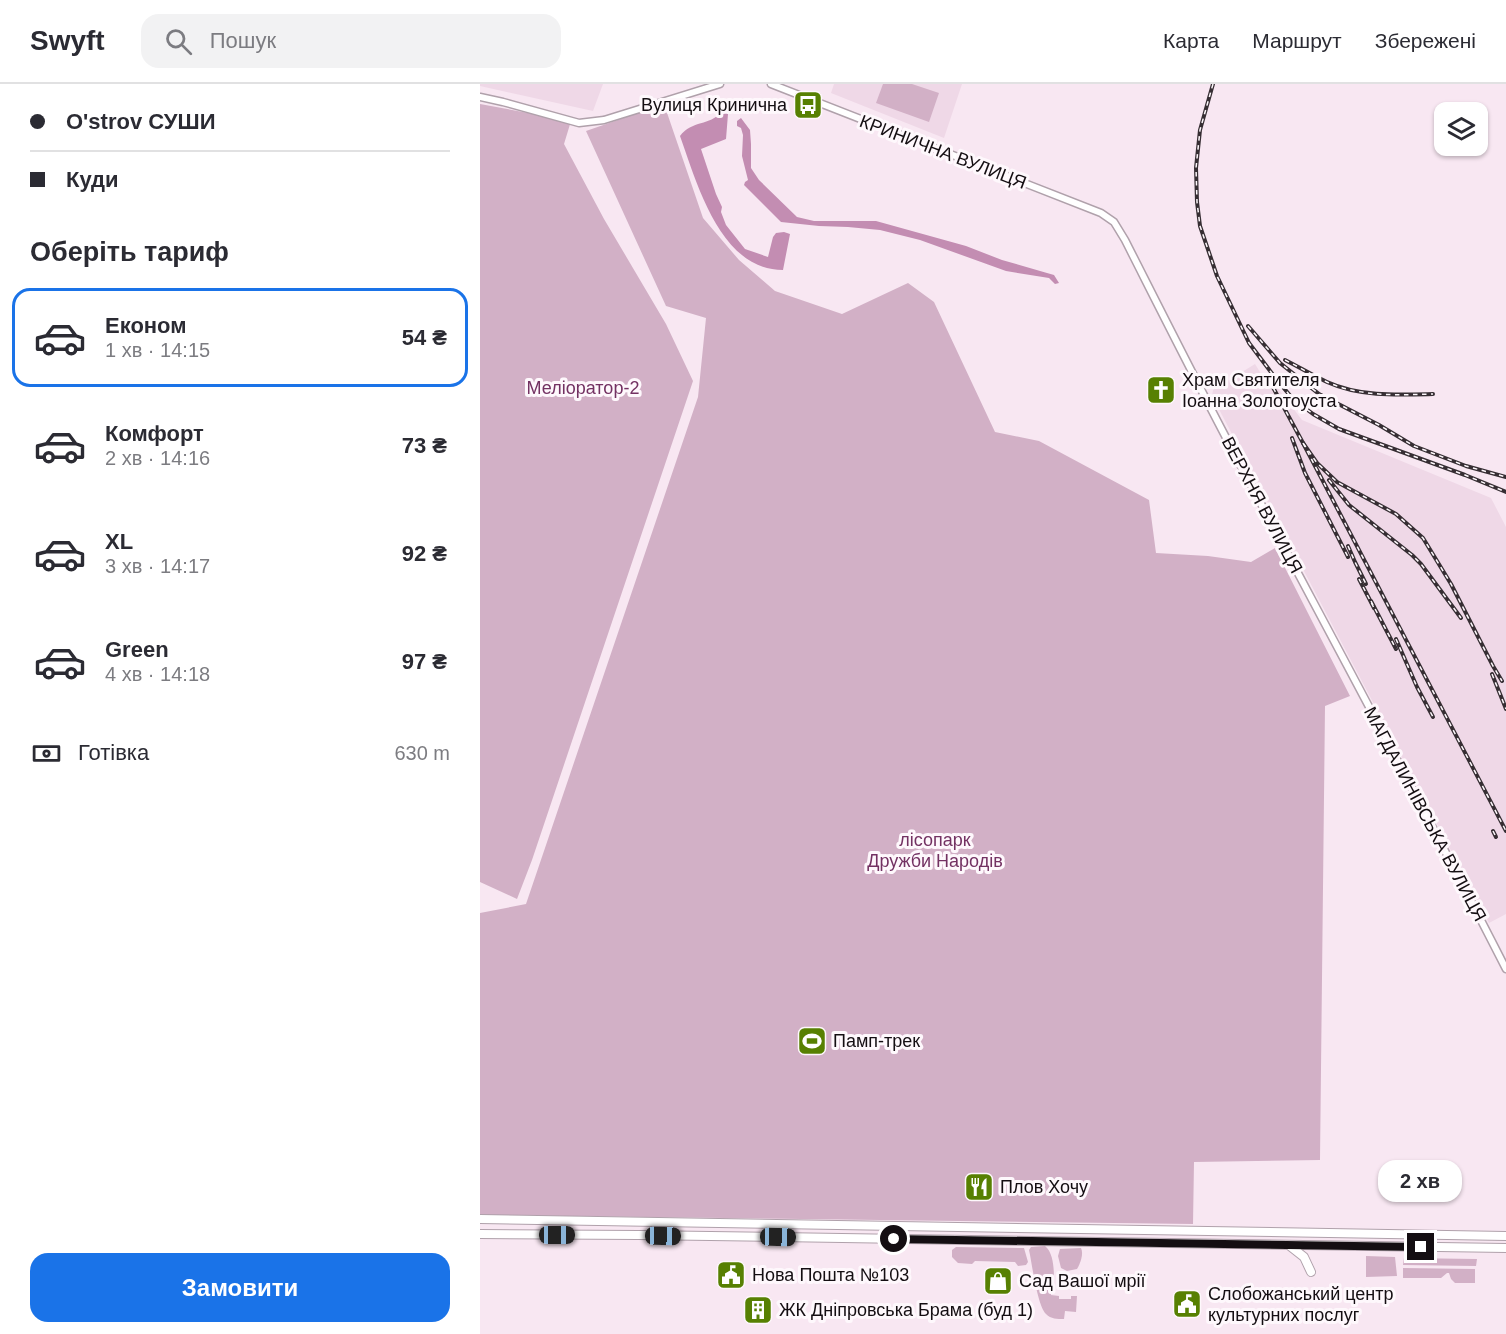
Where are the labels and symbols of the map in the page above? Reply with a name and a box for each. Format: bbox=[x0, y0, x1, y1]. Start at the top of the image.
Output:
bus stop icon: Вулиця Кринична bbox=[792, 89, 824, 121]
place label: Вулиця Кринична bbox=[641, 95, 788, 115]
street label: КРИНИЧНА ВУЛИЦЯ bbox=[857, 111, 1029, 193]
place label: Храм Святителя Іоанна Золотоуста bbox=[1182, 370, 1337, 411]
church icon: Храм Святителя Іоанна Золотоуста bbox=[1145, 374, 1177, 406]
park label: Меліоратор-2 bbox=[527, 378, 639, 398]
street label: ВЕРХНЯ ВУЛИЦЯ bbox=[1218, 433, 1306, 577]
street label: МАГДАЛИНІВСЬКА ВУЛИЦЯ bbox=[1360, 703, 1490, 925]
park label: лісопарк Дружби Народів bbox=[867, 830, 1003, 871]
sports icon: Памп-трек bbox=[796, 1025, 828, 1057]
place label: Памп-трек bbox=[833, 1031, 920, 1051]
callout: 2 хв bbox=[1379, 1160, 1463, 1202]
restaurant icon: Плов Хочу bbox=[963, 1171, 995, 1203]
place label: Плов Хочу bbox=[1000, 1177, 1088, 1197]
route start bbox=[880, 1225, 907, 1252]
car bbox=[539, 1226, 575, 1244]
car bbox=[645, 1227, 681, 1245]
car bbox=[760, 1228, 796, 1246]
route end bbox=[1407, 1233, 1434, 1260]
public building icon: Нова Пошта №103 bbox=[715, 1259, 747, 1291]
place label: Нова Пошта №103 bbox=[752, 1265, 909, 1285]
shop icon: Сад Вашої мрії bbox=[982, 1265, 1014, 1297]
place label: Сад Вашої мрії bbox=[1019, 1271, 1146, 1291]
place label: Слобожанський центр культурних послуг bbox=[1208, 1284, 1394, 1325]
public building icon: Слобожанський центр культурних послуг bbox=[1171, 1288, 1203, 1320]
building icon: ЖК Дніпровська Брама (буд 1) bbox=[742, 1294, 774, 1326]
place label: ЖК Дніпровська Брама (буд 1) bbox=[779, 1300, 1033, 1320]

